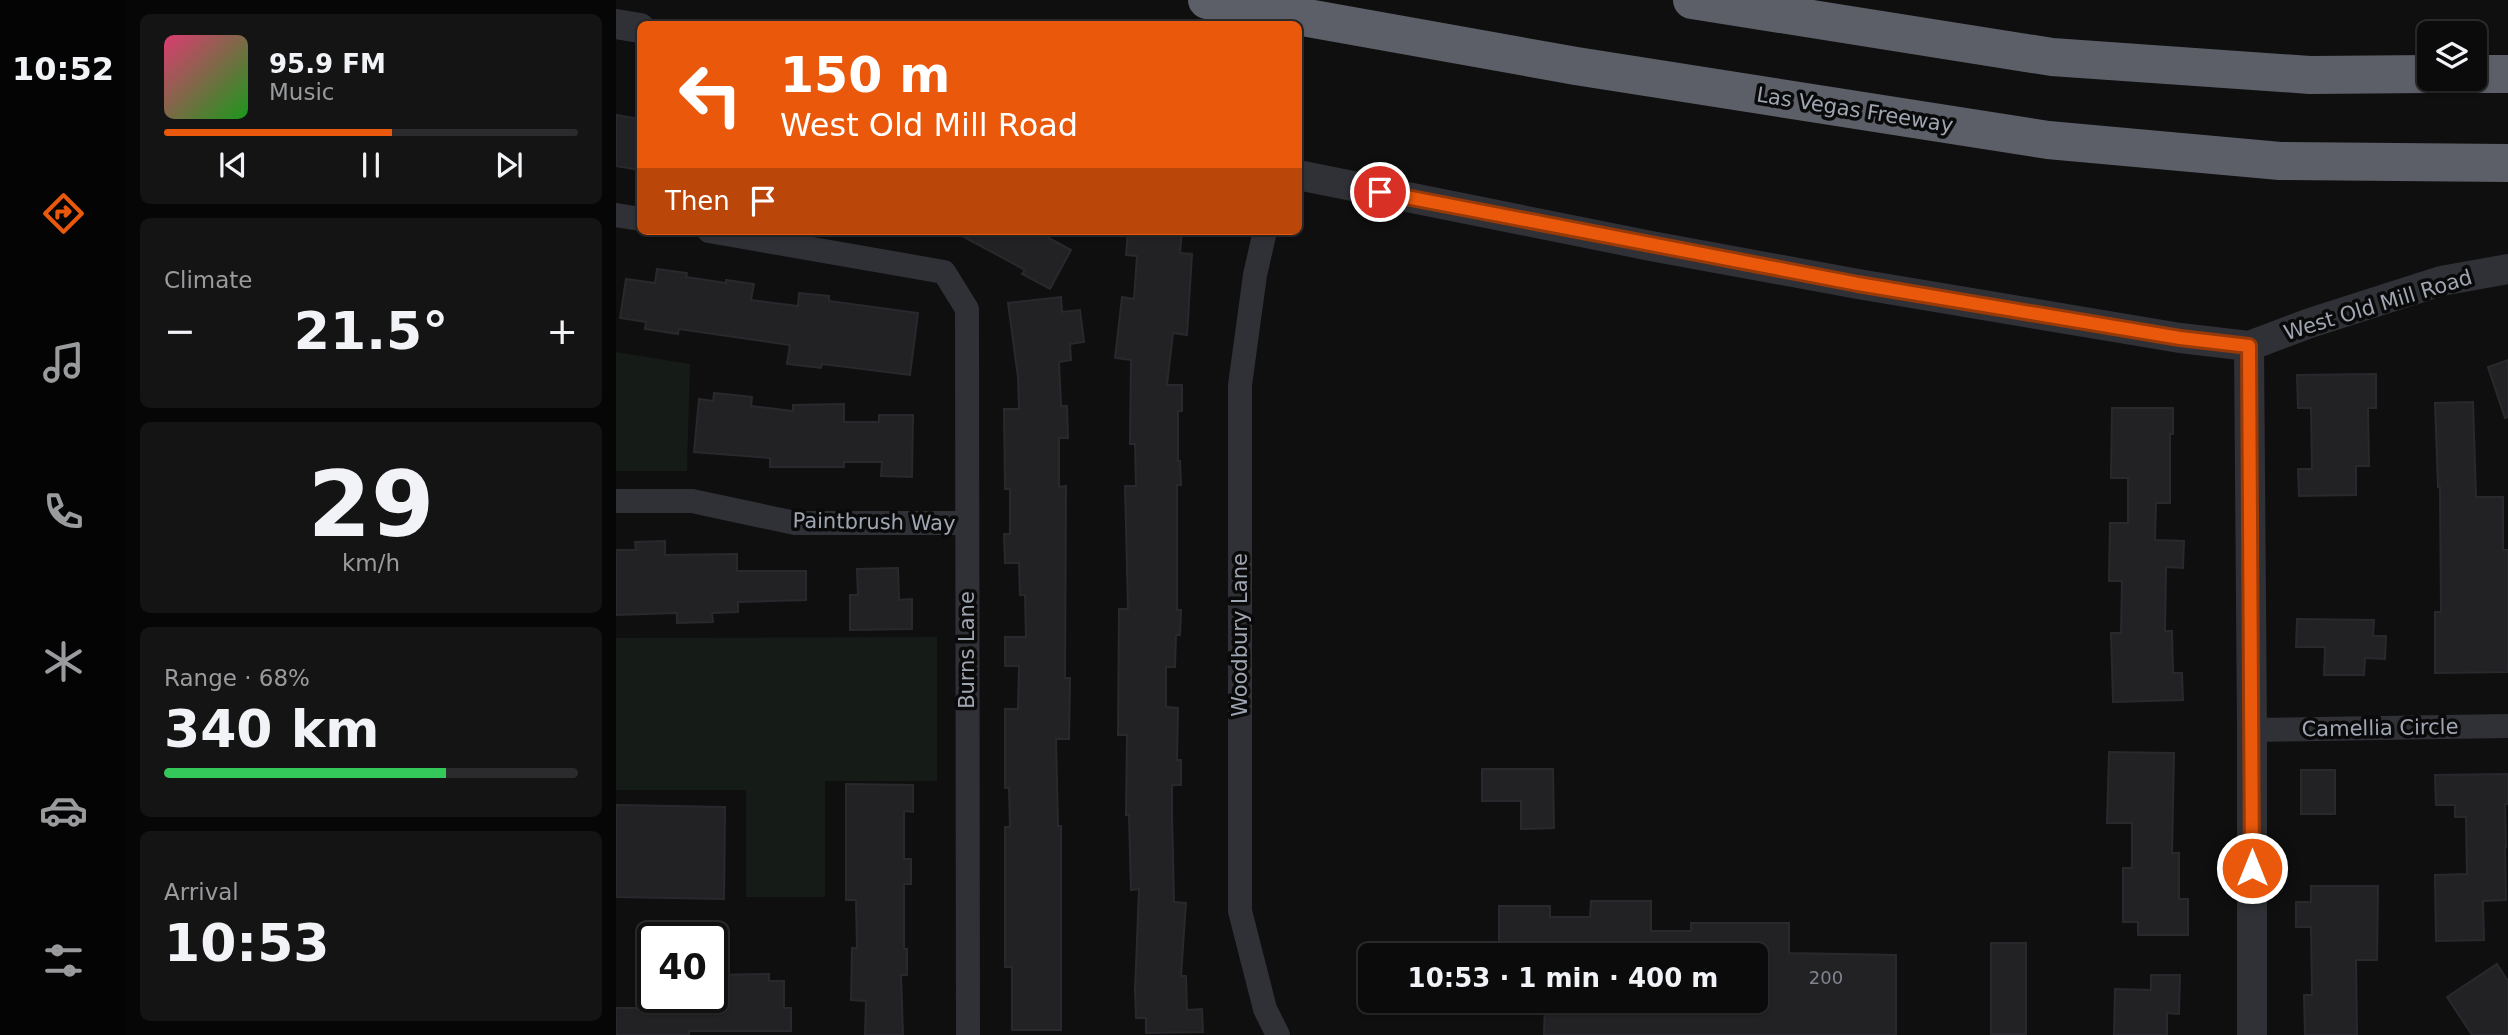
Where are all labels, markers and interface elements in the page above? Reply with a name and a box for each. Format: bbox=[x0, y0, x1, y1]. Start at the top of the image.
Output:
map controls bbox=[2417, 21, 2487, 91]
button: layers bbox=[2417, 21, 2487, 91]
text: 150 m bbox=[780, 47, 950, 104]
text: 95.9 FM bbox=[269, 49, 386, 79]
icon: left bbox=[665, 49, 756, 140]
text: 10:52 bbox=[12, 50, 114, 88]
text: Music bbox=[269, 79, 334, 105]
street label: Las Vegas Freeway bbox=[1755, 83, 1955, 137]
text: West Old Mill Road bbox=[780, 106, 1078, 144]
icon: previous bbox=[214, 146, 252, 184]
icon: pause bbox=[352, 146, 390, 184]
icon: next bbox=[490, 146, 528, 184]
pin bbox=[1350, 162, 1410, 222]
icon: arrive bbox=[1361, 173, 1399, 211]
icon: arrive bbox=[744, 182, 782, 220]
text: Then bbox=[665, 186, 730, 216]
icon: directions bbox=[39, 189, 88, 238]
street label: West Old Mill Road bbox=[2281, 265, 2475, 345]
text: Climate bbox=[164, 267, 253, 293]
text: 21.5° bbox=[294, 301, 448, 361]
text: − bbox=[164, 309, 196, 353]
text: + bbox=[546, 309, 578, 353]
icon: music bbox=[39, 338, 88, 387]
text: 29 bbox=[308, 452, 434, 557]
icon: phone bbox=[39, 487, 88, 536]
street label: Paintbrush Way bbox=[792, 509, 956, 535]
text: km/h bbox=[342, 550, 400, 576]
street label: Woodbury Lane bbox=[1228, 553, 1252, 717]
street label: Burns Lane bbox=[955, 591, 979, 709]
icon: climate bbox=[39, 637, 88, 686]
text: Range · 68% bbox=[164, 665, 310, 691]
text: 340 km bbox=[164, 699, 379, 759]
street label: Camellia Circle bbox=[2301, 715, 2459, 741]
icon: car bbox=[39, 786, 88, 835]
position arrow bbox=[2215, 831, 2289, 905]
text: Arrival bbox=[164, 879, 239, 905]
text: 10:53 bbox=[164, 913, 330, 973]
speed limit sign: 40 bbox=[637, 922, 728, 1013]
icon: filters bbox=[39, 936, 88, 985]
text: 10:53 · 1 min · 400 m bbox=[1408, 963, 1718, 993]
house number: 200 bbox=[1809, 967, 1843, 988]

